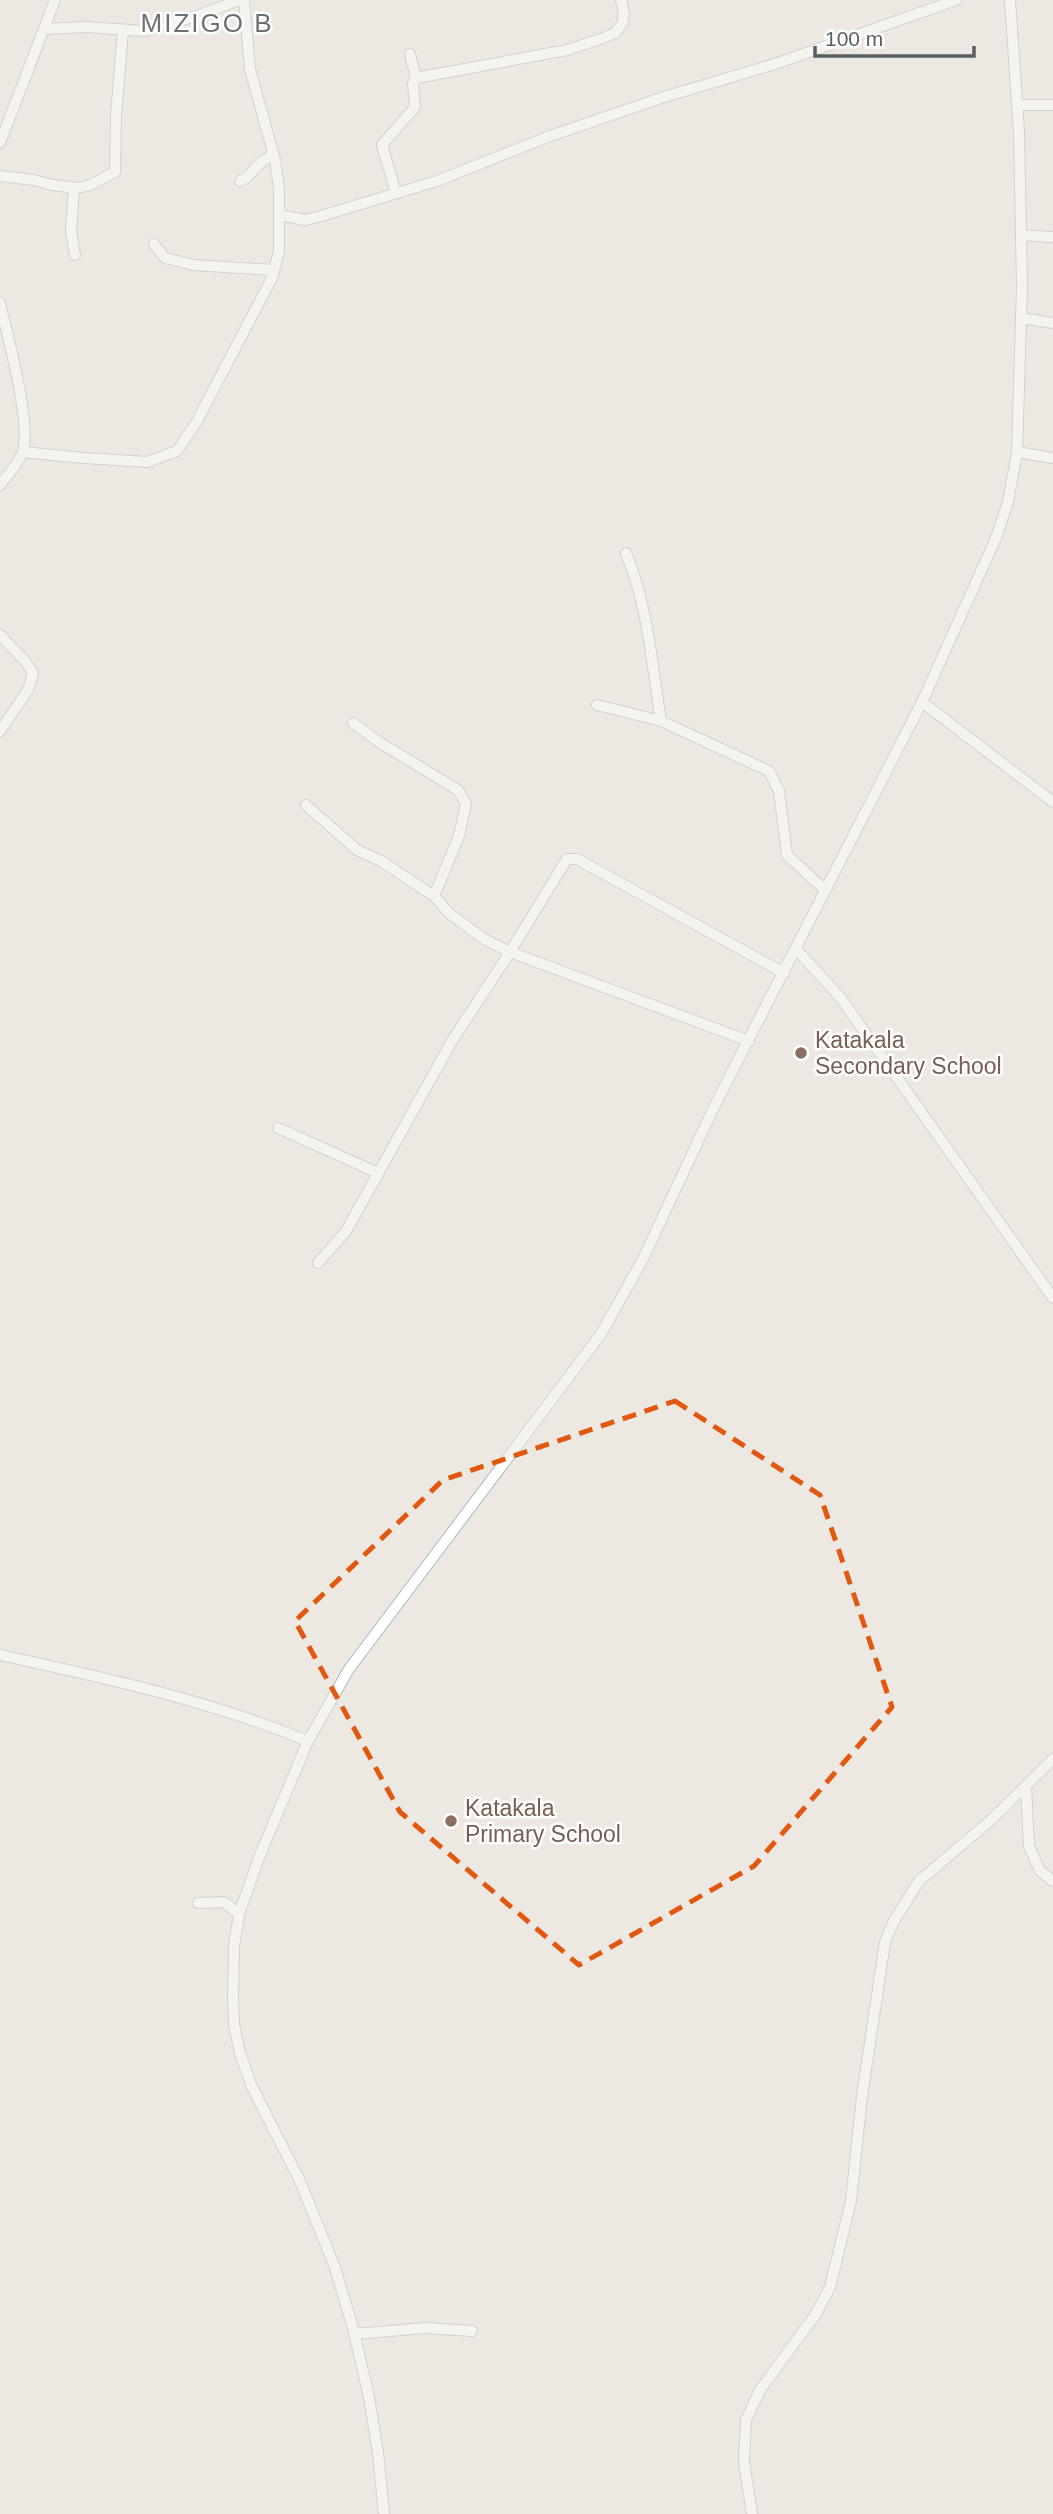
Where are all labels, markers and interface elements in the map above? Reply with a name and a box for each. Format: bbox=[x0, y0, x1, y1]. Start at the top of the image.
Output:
district label: MIZIGO B bbox=[141, 8, 274, 38]
scale bar bbox=[815, 14, 974, 58]
text: 100 m bbox=[825, 27, 883, 50]
place label: Katakala Secondary School bbox=[815, 1027, 1002, 1079]
marker: Katakala Secondary School bbox=[793, 1045, 809, 1061]
place label: Katakala Primary School bbox=[465, 1795, 621, 1847]
marker: Katakala Primary School bbox=[443, 1813, 459, 1829]

